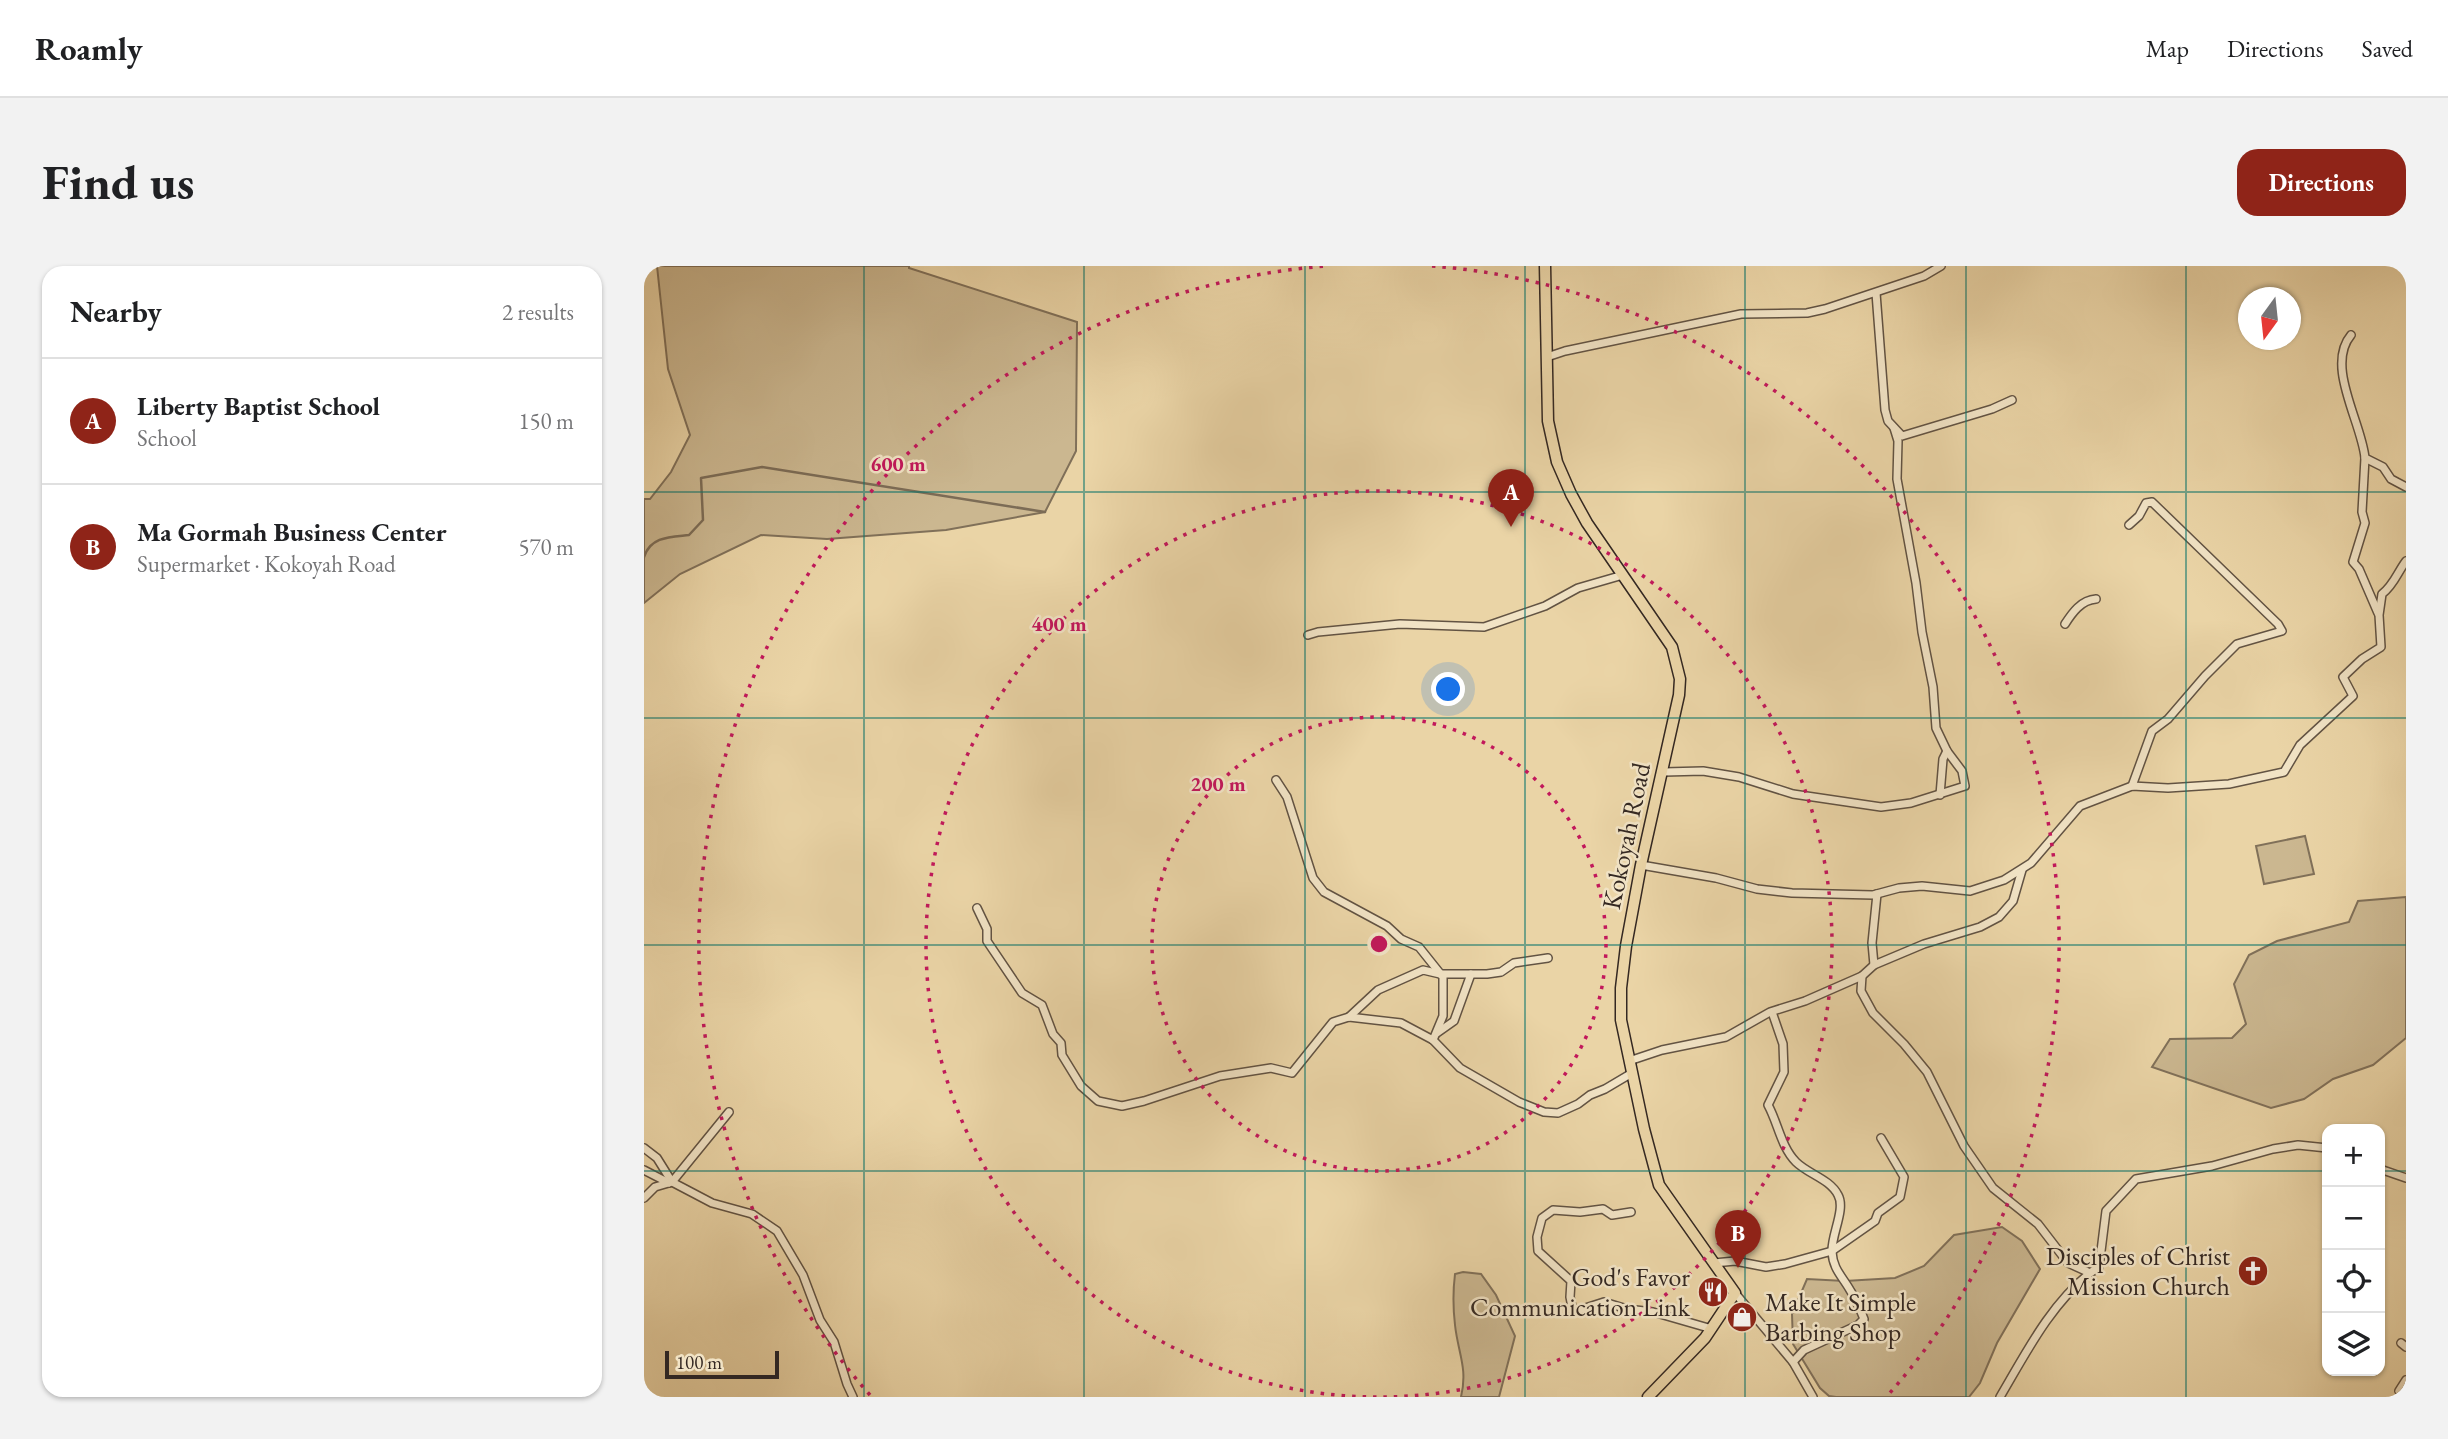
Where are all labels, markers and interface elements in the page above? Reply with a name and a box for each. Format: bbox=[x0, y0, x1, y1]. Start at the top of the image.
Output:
text: Roamly bbox=[35, 27, 143, 70]
text: Map bbox=[2146, 33, 2189, 64]
text: Directions bbox=[2227, 33, 2324, 64]
text: Saved bbox=[2362, 33, 2413, 64]
button: Directions bbox=[2237, 149, 2406, 216]
text: Find us bbox=[42, 150, 194, 214]
north arrow bbox=[2238, 287, 2301, 350]
text: Nearby bbox=[70, 292, 162, 331]
text: 2 results bbox=[502, 297, 574, 327]
text: Liberty Baptist School bbox=[137, 389, 380, 423]
text: A bbox=[85, 406, 101, 436]
text: 150 m bbox=[518, 406, 574, 436]
text: School bbox=[137, 423, 197, 453]
text: 600 m bbox=[870, 450, 926, 477]
pin: A bbox=[1488, 469, 1534, 527]
text: Ma Gormah Business Center bbox=[137, 515, 446, 549]
text: B bbox=[86, 532, 100, 562]
text: 570 m bbox=[518, 532, 574, 562]
text: Supermarket · Kokoyah Road bbox=[137, 549, 396, 579]
text: 400 m bbox=[1031, 610, 1087, 637]
your location bbox=[1431, 672, 1465, 706]
street label: Kokoyah Road bbox=[1594, 759, 1658, 912]
text: 200 m bbox=[1190, 770, 1246, 797]
centre of rings bbox=[1367, 932, 1391, 956]
map controls bbox=[2322, 1124, 2385, 1376]
button: + bbox=[2322, 1124, 2385, 1187]
button: − bbox=[2322, 1187, 2385, 1250]
pin: B bbox=[1715, 1210, 1761, 1268]
place label: Disciples of Christ Mission Church bbox=[2046, 1239, 2230, 1303]
button: locate bbox=[2322, 1250, 2385, 1313]
church icon: Disciples of Christ Mission Church bbox=[2236, 1254, 2270, 1288]
place label: God's Favor Communication Link bbox=[1470, 1260, 1691, 1324]
restaurant icon: God's Favor Communication Link bbox=[1696, 1275, 1730, 1309]
place label: Make It Simple Barbing Shop bbox=[1765, 1285, 1916, 1349]
shop icon: Make It Simple Barbing Shop bbox=[1725, 1300, 1759, 1334]
button: layers bbox=[2322, 1313, 2385, 1376]
scale bar bbox=[665, 1348, 779, 1380]
text: 100 m bbox=[676, 1350, 722, 1375]

